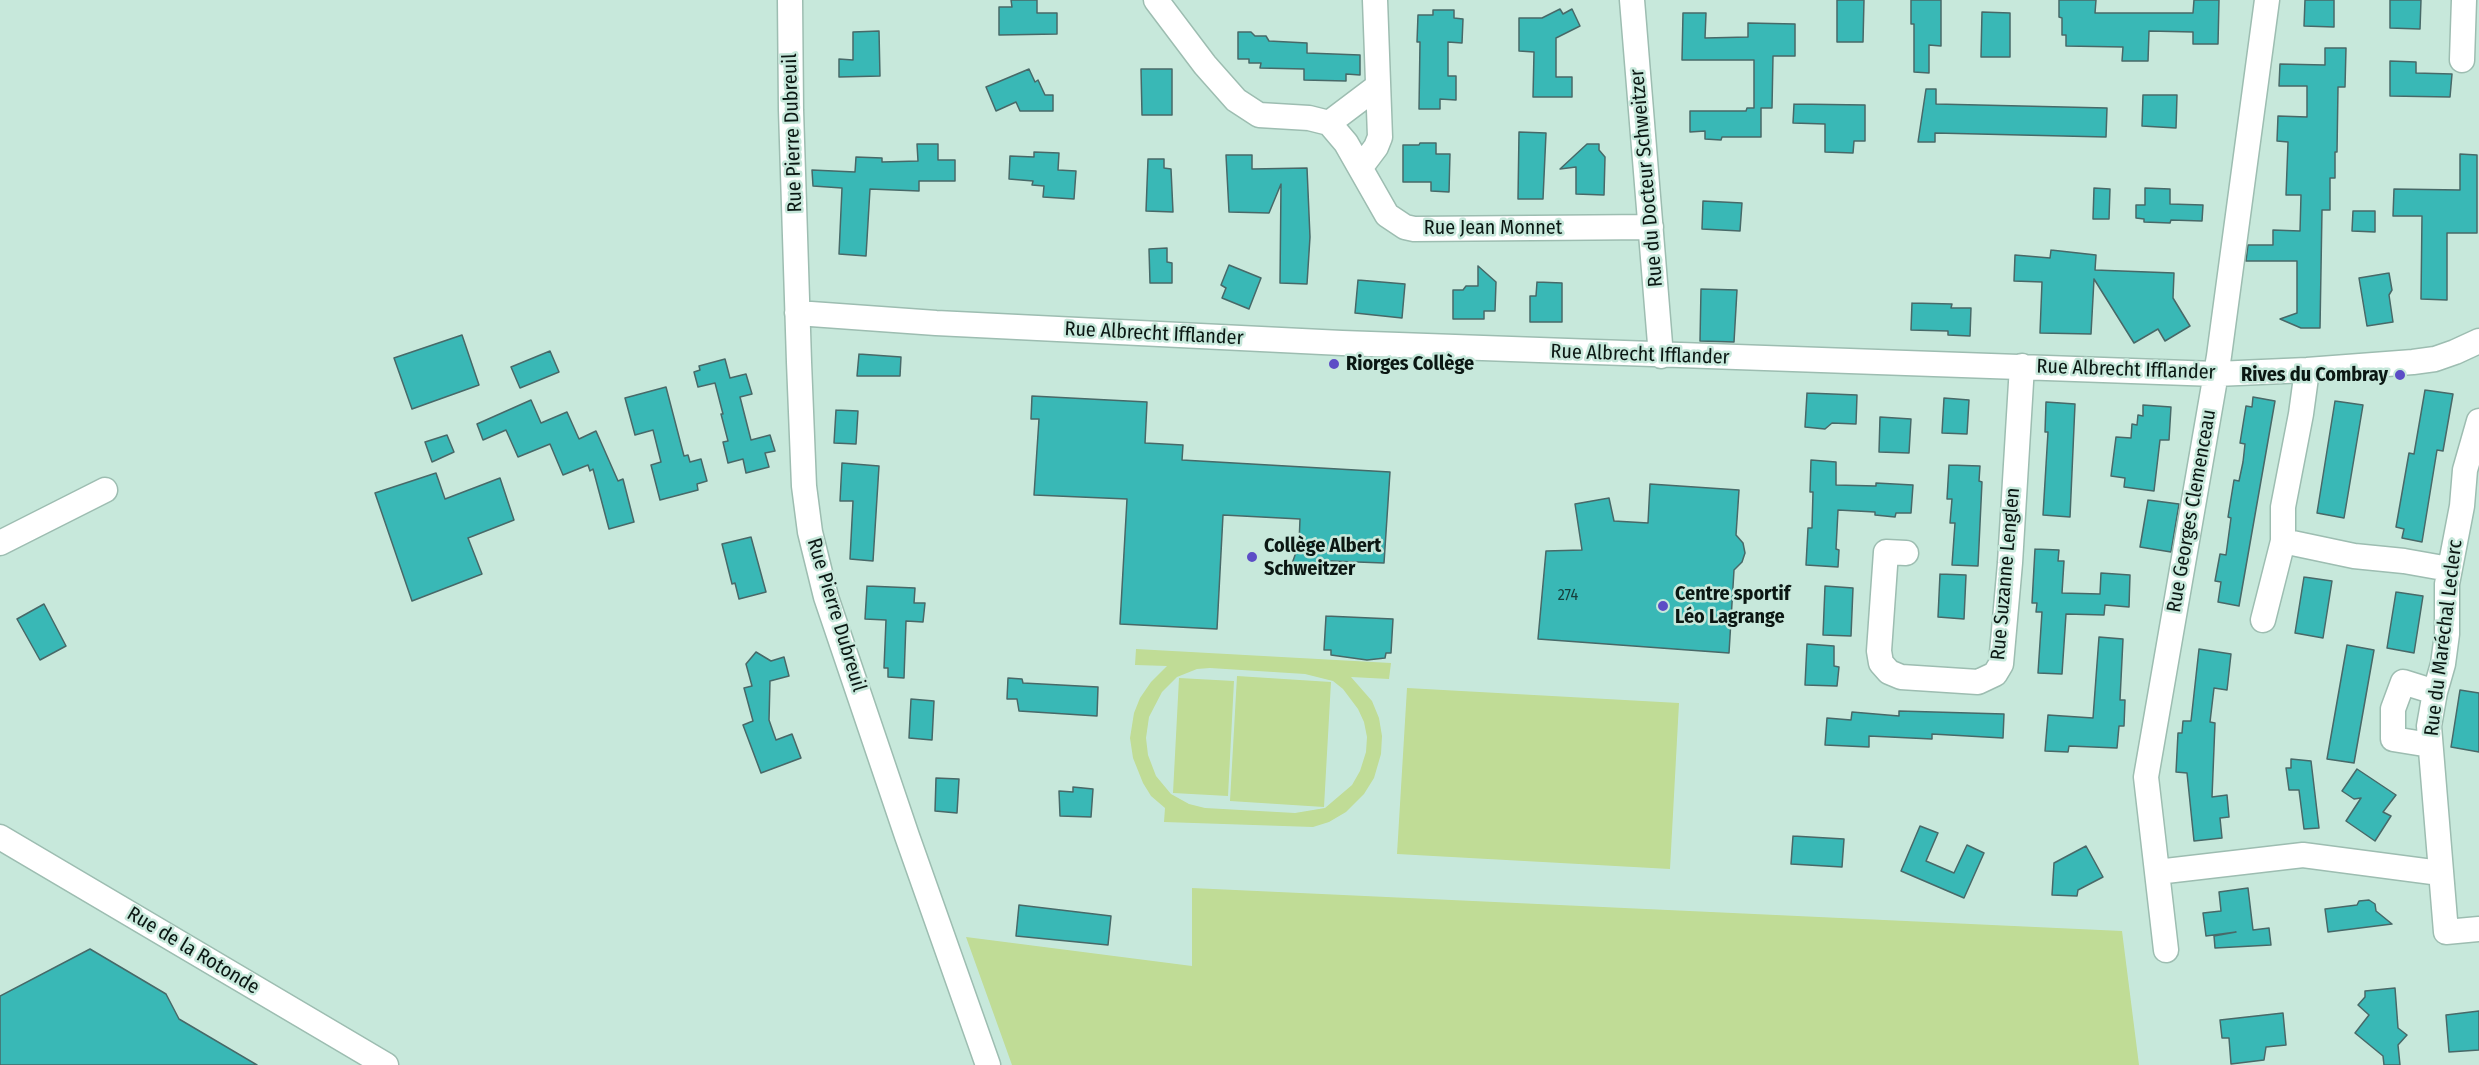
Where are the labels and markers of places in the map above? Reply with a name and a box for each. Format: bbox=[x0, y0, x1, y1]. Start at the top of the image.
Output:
place label: Riorges Collège bbox=[1346, 352, 1474, 376]
marker: Riorges Collège bbox=[1327, 357, 1341, 371]
place label: Rives du Combray bbox=[2241, 363, 2388, 387]
marker: Rives du Combray bbox=[2393, 368, 2407, 382]
place label: Collège Albert Schweitzer bbox=[1264, 534, 1381, 581]
marker: Collège Albert Schweitzer bbox=[1245, 550, 1259, 564]
place label: Centre sportif Léo Lagrange bbox=[1675, 582, 1790, 629]
marker: Centre sportif Léo Lagrange bbox=[1656, 599, 1670, 613]

